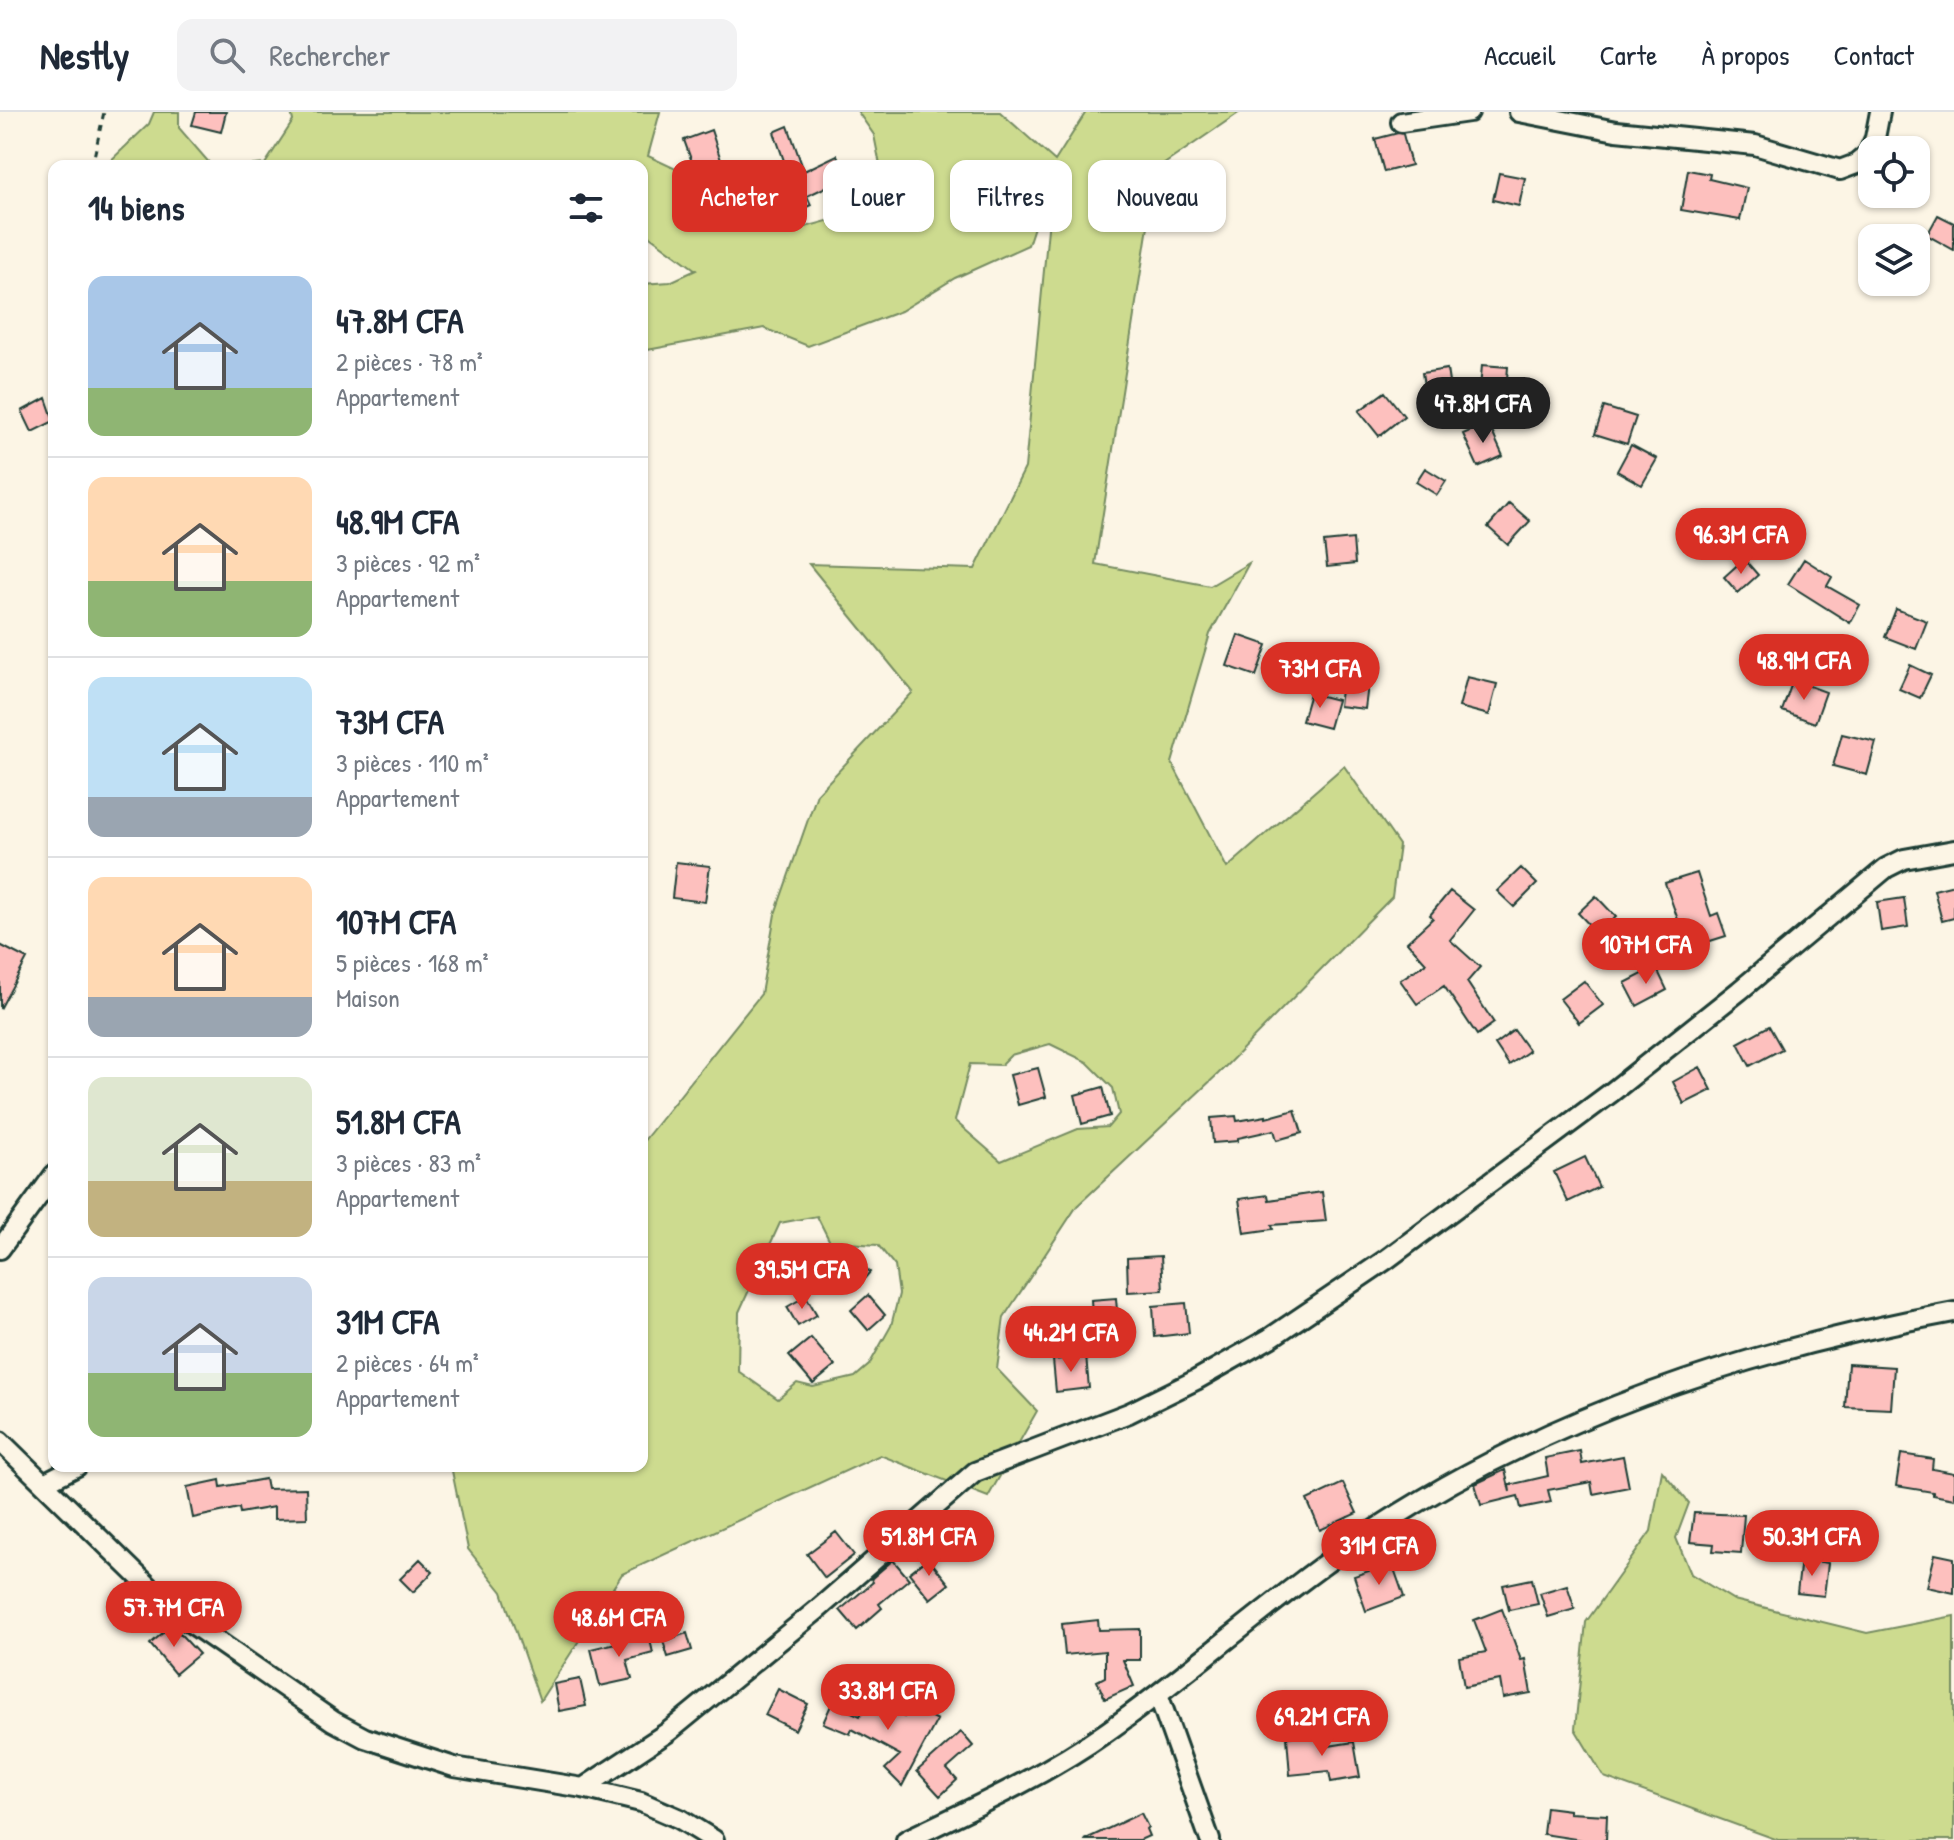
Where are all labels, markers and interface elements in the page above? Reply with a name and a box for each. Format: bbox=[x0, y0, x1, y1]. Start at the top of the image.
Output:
search box bbox=[177, 19, 737, 91]
text: Nestly bbox=[40, 29, 129, 81]
icon: search bbox=[205, 33, 249, 77]
text: Rechercher bbox=[269, 35, 390, 75]
text: Accueil bbox=[1484, 36, 1556, 74]
text: Carte bbox=[1600, 36, 1657, 74]
text: À propos bbox=[1701, 36, 1790, 74]
text: Contact bbox=[1834, 36, 1914, 74]
map controls bbox=[1858, 136, 1930, 296]
button: locate bbox=[1858, 136, 1930, 208]
chip: Acheter bbox=[672, 160, 807, 232]
chip: Louer bbox=[823, 160, 934, 232]
chip: Filtres bbox=[950, 160, 1072, 232]
chip: Nouveau bbox=[1088, 160, 1226, 232]
text: 14 biens bbox=[88, 185, 185, 231]
icon: filters bbox=[564, 186, 608, 230]
button: layers bbox=[1858, 224, 1930, 296]
text: 47.8M CFA bbox=[336, 298, 464, 344]
icon: home bbox=[152, 308, 248, 404]
text: 2 pièces · 78 m² bbox=[336, 344, 483, 379]
pin: 47.8M CFA bbox=[1391, 377, 1575, 445]
text: Appartement bbox=[336, 379, 459, 414]
text: 47.8M CFA bbox=[1434, 385, 1532, 420]
text: 48.9M CFA bbox=[336, 499, 459, 545]
pin: 96.3M CFA bbox=[1649, 508, 1833, 576]
icon: home bbox=[152, 509, 248, 605]
text: 96.3M CFA bbox=[1693, 516, 1789, 551]
text: 3 pièces · 92 m² bbox=[336, 545, 480, 580]
text: Appartement bbox=[336, 580, 459, 615]
pin: 48.9M CFA bbox=[1712, 634, 1896, 702]
pin: 73M CFA bbox=[1246, 642, 1394, 710]
text: 48.9M CFA bbox=[1757, 642, 1851, 677]
text: 73M CFA bbox=[1279, 650, 1361, 685]
text: 73M CFA bbox=[336, 699, 444, 745]
icon: home bbox=[152, 709, 248, 805]
text: 3 pièces · 110 m² bbox=[336, 745, 489, 780]
text: Appartement bbox=[336, 780, 459, 815]
text: 107M CFA bbox=[336, 899, 456, 945]
icon: home bbox=[152, 909, 248, 1005]
pin: 107M CFA bbox=[1563, 918, 1729, 986]
text: 107M CFA bbox=[1600, 926, 1692, 961]
text: 5 pièces · 168 m² bbox=[336, 945, 489, 980]
text: Maison bbox=[336, 980, 400, 1015]
text: 51.8M CFA bbox=[336, 1099, 461, 1145]
icon: home bbox=[152, 1109, 248, 1205]
text: 3 pièces · 83 m² bbox=[336, 1145, 481, 1180]
text: Appartement bbox=[336, 1180, 459, 1215]
pin: 39.5M CFA bbox=[710, 1243, 894, 1311]
text: 39.5M CFA bbox=[754, 1251, 850, 1286]
text: 31M CFA bbox=[336, 1299, 440, 1345]
pin: 44.2M CFA bbox=[979, 1306, 1163, 1374]
icon: home bbox=[152, 1309, 248, 1405]
text: 44.2M CFA bbox=[1023, 1314, 1119, 1349]
text: 2 pièces · 64 m² bbox=[336, 1345, 479, 1380]
text: Appartement bbox=[336, 1380, 459, 1415]
pin: 51.8M CFA bbox=[837, 1510, 1021, 1578]
pin: 50.3M CFA bbox=[1720, 1510, 1904, 1578]
text: 51.8M CFA bbox=[881, 1518, 977, 1553]
text: 50.3M CFA bbox=[1763, 1518, 1861, 1553]
pin: 31M CFA bbox=[1305, 1519, 1453, 1587]
text: 31M CFA bbox=[1339, 1527, 1419, 1562]
pin: 57.7M CFA bbox=[82, 1581, 266, 1649]
text: 57.7M CFA bbox=[124, 1589, 224, 1624]
pin: 48.6M CFA bbox=[527, 1591, 711, 1659]
text: 48.6M CFA bbox=[571, 1599, 667, 1634]
pin: 33.8M CFA bbox=[796, 1664, 980, 1732]
text: 33.8M CFA bbox=[839, 1672, 937, 1707]
pin: 69.2M CFA bbox=[1230, 1690, 1414, 1758]
text: 69.2M CFA bbox=[1274, 1698, 1370, 1733]

